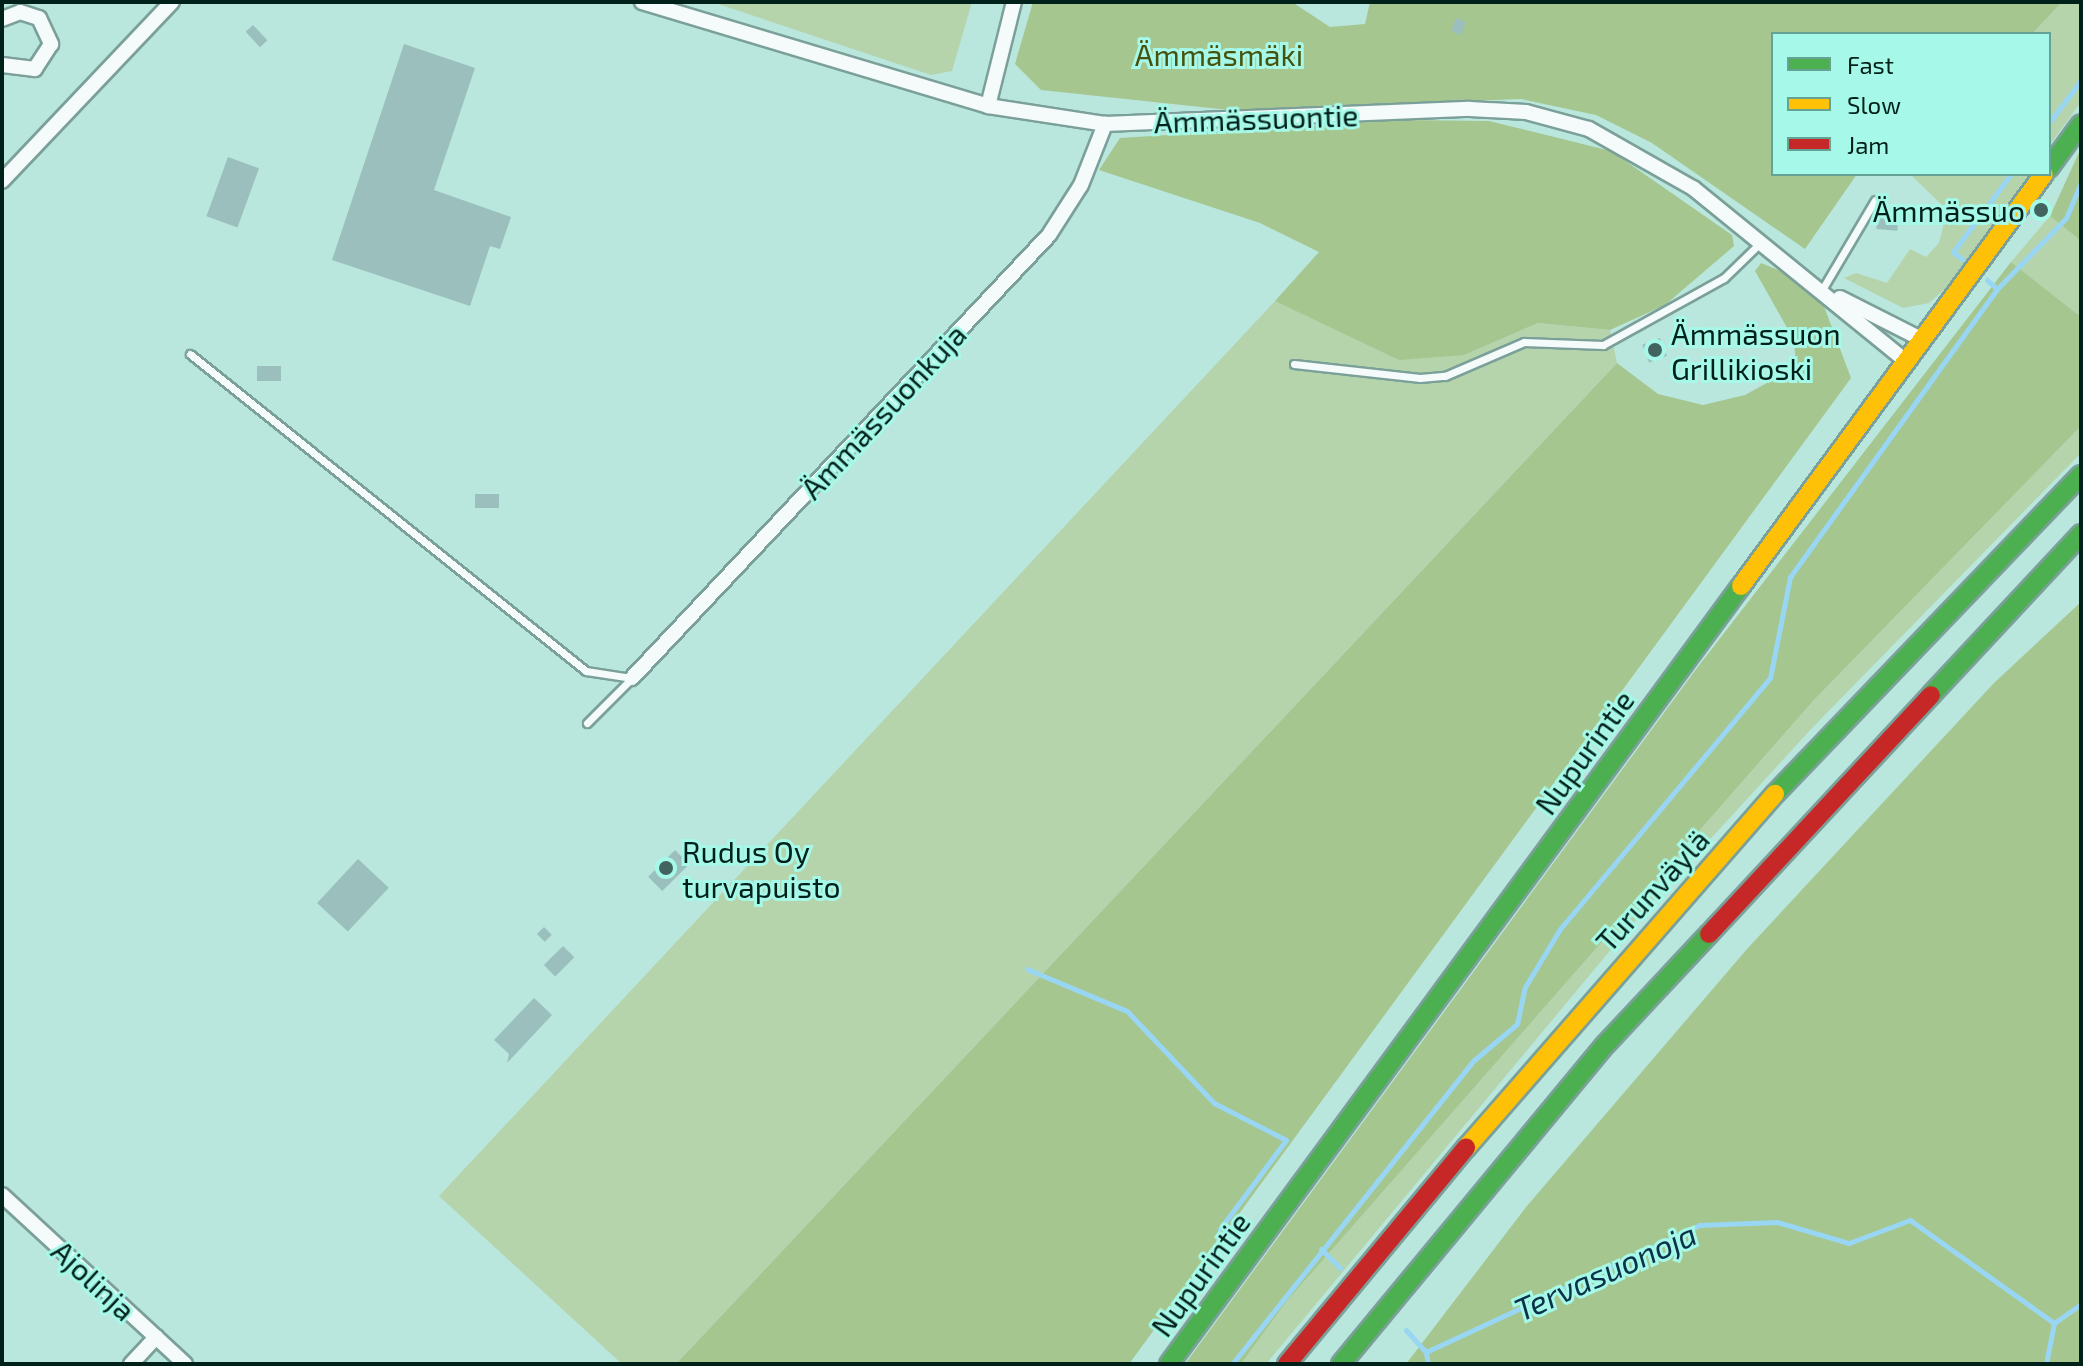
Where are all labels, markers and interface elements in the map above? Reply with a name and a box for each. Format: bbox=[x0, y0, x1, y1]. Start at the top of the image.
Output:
legend bbox=[1771, 32, 2051, 176]
park label: Ämmäsmäki bbox=[1135, 36, 1303, 72]
text: Fast bbox=[1847, 50, 1894, 79]
text: Slow bbox=[1847, 90, 1901, 119]
street label: Ämmässuontie bbox=[1153, 96, 1359, 140]
text: Jam bbox=[1847, 130, 1889, 159]
place label: Ämmässuo bbox=[1873, 192, 2025, 228]
marker: Ämmässuo bbox=[2032, 201, 2050, 219]
place label: Ämmässuon Grillikioski bbox=[1671, 315, 1841, 386]
street label: Ämmässuonkuja bbox=[793, 316, 973, 506]
marker: Ämmässuon Grillikioski bbox=[1646, 341, 1664, 359]
street label: Nupurintie bbox=[1527, 683, 1641, 821]
street label: Turunväylä bbox=[1588, 822, 1716, 958]
place label: Rudus Oy turvapuisto bbox=[682, 833, 840, 904]
marker: Rudus Oy turvapuisto bbox=[657, 859, 675, 877]
street label: Nupurintie bbox=[1143, 1205, 1257, 1343]
water label: Tervasuonoja bbox=[1508, 1214, 1702, 1328]
street label: Ajolinja bbox=[45, 1232, 143, 1328]

